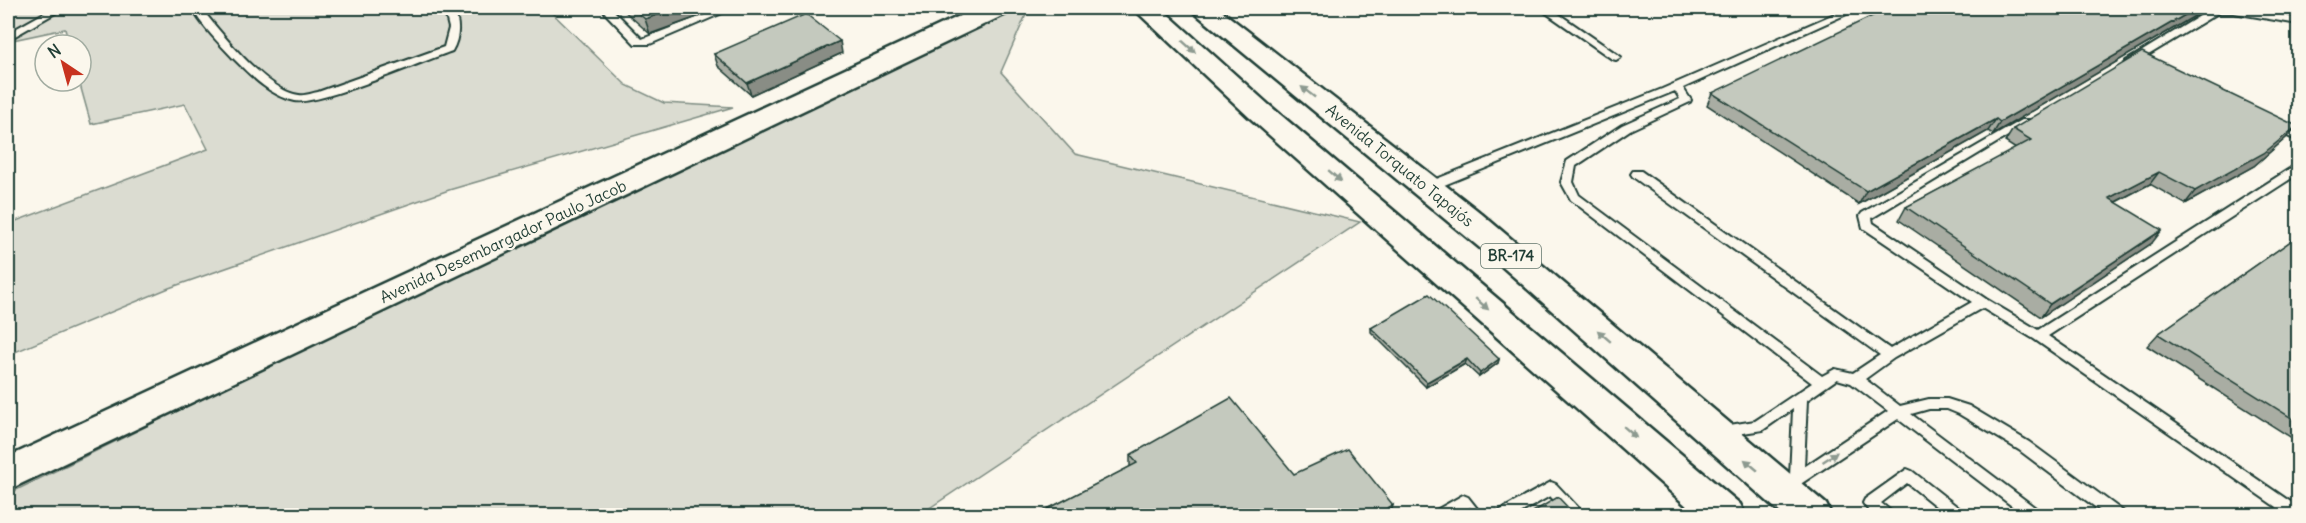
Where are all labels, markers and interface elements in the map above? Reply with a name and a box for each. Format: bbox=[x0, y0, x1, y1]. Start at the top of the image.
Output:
north arrow bbox=[33, 33, 93, 93]
text: N bbox=[44, 40, 65, 62]
one-way arrow bbox=[1181, 40, 1196, 53]
one-way arrow bbox=[1301, 86, 1316, 98]
street label: Avenida Torquato Tapajós bbox=[1322, 99, 1478, 231]
one-way arrow bbox=[1327, 170, 1343, 183]
street label: Avenida Desembargador Paulo Jacob bbox=[377, 175, 630, 307]
road number: BR-174 bbox=[1481, 244, 1541, 268]
one-way arrow bbox=[1474, 297, 1489, 310]
one-way arrow bbox=[1597, 330, 1612, 343]
one-way arrow bbox=[1622, 425, 1637, 438]
one-way arrow bbox=[1822, 451, 1839, 462]
one-way arrow bbox=[1743, 458, 1759, 471]

